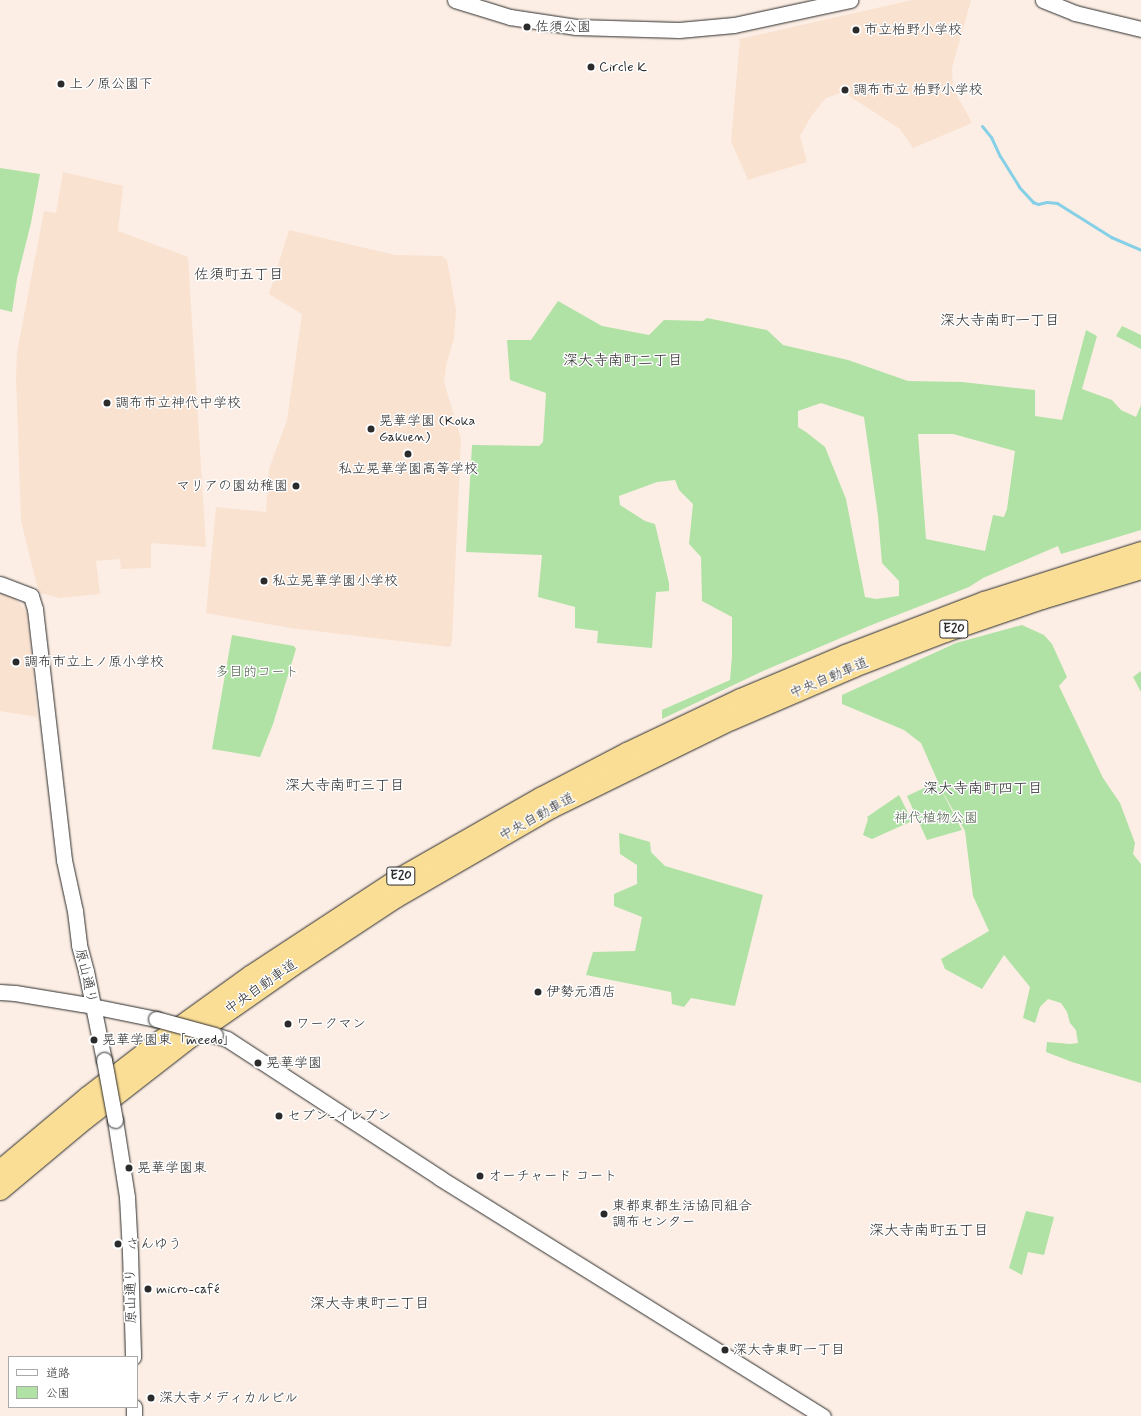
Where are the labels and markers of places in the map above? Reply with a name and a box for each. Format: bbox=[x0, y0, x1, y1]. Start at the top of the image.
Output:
place label: 佐須公園 bbox=[535, 19, 591, 35]
marker: 佐須公園 bbox=[522, 22, 532, 32]
place label: 市立柏野小学校 bbox=[864, 22, 962, 38]
marker: 市立柏野小学校 bbox=[851, 25, 861, 35]
place label: Circle K bbox=[599, 59, 647, 75]
marker: Circle K bbox=[586, 62, 596, 72]
place label: 上ノ原公園下 bbox=[69, 76, 153, 92]
marker: 上ノ原公園下 bbox=[56, 79, 66, 89]
place label: 調布市立 柏野小学校 bbox=[853, 82, 983, 98]
marker: 調布市立 柏野小学校 bbox=[840, 85, 850, 95]
place label: 調布市立神代中学校 bbox=[115, 395, 241, 411]
marker: 調布市立神代中学校 bbox=[102, 398, 112, 408]
place label: 晃華学園 (Koka Gakuen) bbox=[379, 413, 475, 446]
marker: 晃華学園 (Koka Gakuen) bbox=[366, 424, 376, 434]
marker: 私立晃華学園高等学校 bbox=[403, 449, 413, 459]
place label: 私立晃華学園高等学校 bbox=[338, 461, 478, 477]
place label: マリアの園幼稚園 bbox=[176, 478, 288, 494]
marker: マリアの園幼稚園 bbox=[291, 481, 301, 491]
place label: 私立晃華学園小学校 bbox=[272, 573, 398, 589]
marker: 私立晃華学園小学校 bbox=[259, 576, 269, 586]
place label: 調布市立上ノ原小学校 bbox=[24, 654, 164, 670]
marker: 調布市立上ノ原小学校 bbox=[11, 657, 21, 667]
place label: 伊勢元酒店 bbox=[546, 984, 616, 1000]
marker: 伊勢元酒店 bbox=[533, 987, 543, 997]
place label: ワークマン bbox=[296, 1016, 366, 1032]
marker: ワークマン bbox=[283, 1019, 293, 1029]
place label: 晃華学園東「meedo」 bbox=[102, 1032, 237, 1048]
marker: 晃華学園東「meedo」 bbox=[89, 1035, 99, 1045]
place label: 晃華学園 bbox=[266, 1055, 322, 1071]
marker: 晃華学園 bbox=[253, 1058, 263, 1068]
place label: セブン-イレブン bbox=[287, 1108, 391, 1124]
marker: セブン-イレブン bbox=[274, 1111, 284, 1121]
place label: 晃華学園東 bbox=[137, 1160, 207, 1176]
marker: 晃華学園東 bbox=[124, 1163, 134, 1173]
place label: オーチャード コート bbox=[488, 1168, 618, 1184]
marker: オーチャード コート bbox=[475, 1171, 485, 1181]
place label: 東都東都生活協同組合 調布センター bbox=[612, 1198, 752, 1230]
marker: 東都東都生活協同組合 調布センター bbox=[599, 1209, 609, 1219]
place label: さんゆう bbox=[126, 1236, 182, 1252]
marker: さんゆう bbox=[113, 1239, 123, 1249]
place label: micro-café bbox=[156, 1281, 219, 1297]
marker: micro-café bbox=[143, 1284, 153, 1294]
place label: 深大寺東町一丁目 bbox=[733, 1342, 845, 1358]
marker: 深大寺東町一丁目 bbox=[720, 1345, 730, 1355]
place label: 深大寺メディカルビル bbox=[159, 1390, 299, 1406]
marker: 深大寺メディカルビル bbox=[146, 1393, 156, 1403]

